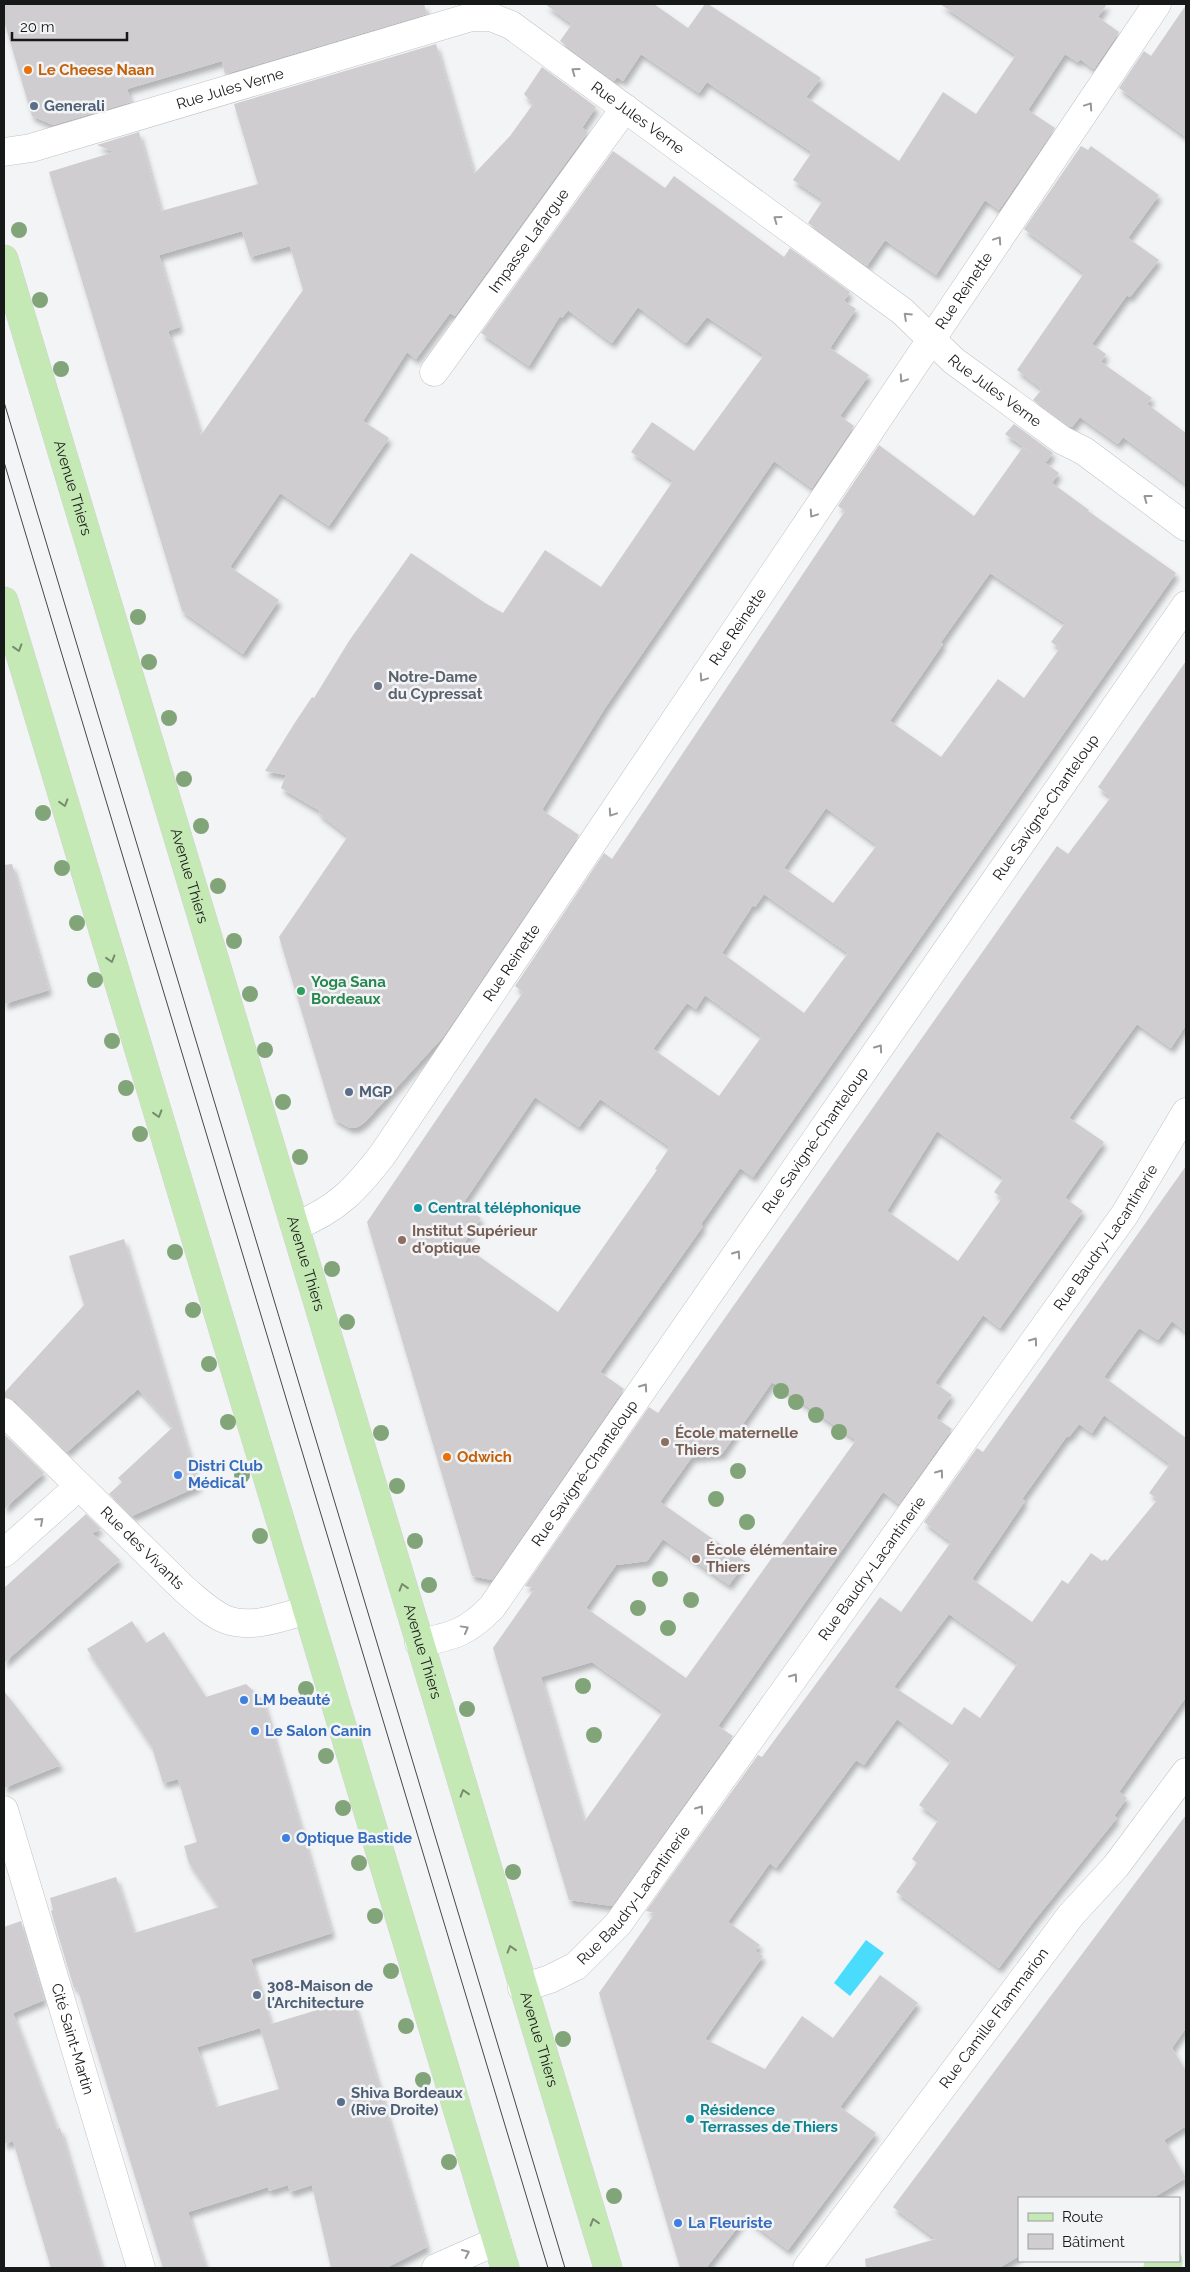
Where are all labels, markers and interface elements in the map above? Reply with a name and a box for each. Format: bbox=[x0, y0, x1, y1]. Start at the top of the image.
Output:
scale bar bbox=[12, 10, 128, 42]
text: 20 m bbox=[20, 18, 55, 36]
place label: Le Cheese Naan bbox=[38, 61, 154, 79]
marker: Le Cheese Naan bbox=[22, 64, 34, 76]
street label: Rue Jules Verne bbox=[174, 64, 286, 113]
one-way arrow bbox=[571, 68, 581, 77]
street label: Rue Jules Verne bbox=[588, 78, 688, 158]
place label: Generali bbox=[44, 97, 105, 115]
marker: Generali bbox=[28, 100, 40, 112]
one-way arrow bbox=[1083, 102, 1092, 111]
street label: Impasse Lafargue bbox=[485, 185, 573, 296]
one-way arrow bbox=[773, 216, 783, 225]
one-way arrow bbox=[992, 237, 1001, 246]
street label: Rue Reinette bbox=[932, 249, 996, 333]
one-way arrow bbox=[904, 313, 913, 322]
street label: Rue Jules Verne bbox=[944, 351, 1045, 431]
one-way arrow bbox=[900, 374, 910, 383]
street label: Avenue Thiers bbox=[50, 438, 96, 538]
one-way arrow bbox=[1143, 495, 1153, 504]
one-way arrow bbox=[810, 508, 819, 517]
street label: Rue Reinette bbox=[705, 585, 770, 669]
one-way arrow bbox=[12, 643, 22, 651]
place label: Notre-Dame du Cypressat bbox=[388, 668, 483, 703]
one-way arrow bbox=[700, 672, 709, 681]
marker: Notre-Dame du Cypressat bbox=[372, 680, 384, 692]
street label: Rue Savigné-Chanteloup bbox=[989, 731, 1103, 884]
one-way arrow bbox=[59, 799, 69, 807]
one-way arrow bbox=[609, 807, 618, 816]
street label: Avenue Thiers bbox=[167, 826, 212, 926]
street label: Rue Reinette bbox=[479, 921, 544, 1005]
one-way arrow bbox=[105, 954, 115, 962]
place label: Yoga Sana Bordeaux bbox=[311, 973, 386, 1008]
marker: Yoga Sana Bordeaux bbox=[295, 985, 307, 997]
one-way arrow bbox=[873, 1044, 882, 1054]
street label: Rue Savigné-Chanteloup bbox=[758, 1064, 872, 1217]
place label: MGP bbox=[359, 1083, 393, 1101]
marker: MGP bbox=[343, 1086, 355, 1098]
one-way arrow bbox=[152, 1110, 162, 1118]
street label: Rue Baudry-Lacantinerie bbox=[1050, 1161, 1162, 1314]
place label: Central téléphonique bbox=[428, 1199, 581, 1217]
marker: Central téléphonique bbox=[412, 1202, 424, 1214]
street label: Avenue Thiers bbox=[283, 1214, 329, 1313]
place label: Institut Supérieur d'optique bbox=[412, 1222, 537, 1257]
marker: Institut Supérieur d'optique bbox=[396, 1234, 408, 1246]
one-way arrow bbox=[731, 1250, 740, 1259]
one-way arrow bbox=[1028, 1337, 1037, 1347]
one-way arrow bbox=[638, 1383, 647, 1393]
street label: Rue Savigné-Chanteloup bbox=[528, 1397, 641, 1550]
place label: École maternelle Thiers bbox=[675, 1424, 798, 1459]
marker: École maternelle Thiers bbox=[659, 1436, 671, 1448]
place label: Odwich bbox=[457, 1448, 512, 1466]
marker: Odwich bbox=[441, 1451, 453, 1463]
place label: Distri Club Médical bbox=[188, 1457, 263, 1492]
marker: Distri Club Médical bbox=[172, 1469, 184, 1481]
one-way arrow bbox=[934, 1470, 942, 1479]
street label: Rue Baudry-Lacantinerie bbox=[815, 1493, 930, 1644]
street label: Rue des Vivants bbox=[97, 1503, 188, 1593]
one-way arrow bbox=[35, 1518, 44, 1527]
place label: École élémentaire Thiers bbox=[706, 1541, 837, 1576]
marker: École élémentaire Thiers bbox=[690, 1553, 702, 1565]
one-way arrow bbox=[398, 1584, 408, 1592]
street label: Avenue Thiers bbox=[400, 1602, 445, 1701]
one-way arrow bbox=[460, 1626, 469, 1636]
one-way arrow bbox=[788, 1673, 797, 1683]
place label: LM beauté bbox=[254, 1691, 330, 1709]
marker: LM beauté bbox=[238, 1694, 250, 1706]
place label: Le Salon Canin bbox=[265, 1722, 371, 1740]
marker: Le Salon Canin bbox=[249, 1725, 261, 1737]
one-way arrow bbox=[460, 1790, 470, 1798]
one-way arrow bbox=[694, 1805, 703, 1815]
street label: Rue Baudry-Lacantinerie bbox=[573, 1822, 694, 1969]
place label: Optique Bastide bbox=[296, 1829, 412, 1847]
marker: Optique Bastide bbox=[280, 1832, 292, 1844]
street label: Rue Camille Flammarion bbox=[936, 1944, 1052, 2092]
one-way arrow bbox=[506, 1945, 516, 1954]
place label: 308-Maison de l'Architecture bbox=[267, 1977, 373, 2012]
street label: Cité Saint-Martin bbox=[47, 1981, 98, 2097]
marker: 308-Maison de l'Architecture bbox=[251, 1989, 263, 2001]
street label: Avenue Thiers bbox=[516, 1989, 562, 2089]
place label: Shiva Bordeaux (Rive Droite) bbox=[351, 2084, 463, 2119]
marker: Shiva Bordeaux (Rive Droite) bbox=[335, 2096, 347, 2108]
place label: Résidence Terrasses de Thiers bbox=[700, 2101, 838, 2136]
marker: Résidence Terrasses de Thiers bbox=[684, 2113, 696, 2125]
legend bbox=[1018, 2197, 1180, 2262]
text: Route bbox=[1062, 2208, 1103, 2226]
place label: La Fleuriste bbox=[688, 2214, 772, 2232]
marker: La Fleuriste bbox=[672, 2217, 684, 2229]
one-way arrow bbox=[590, 2218, 600, 2226]
text: Bâtiment bbox=[1062, 2233, 1125, 2251]
one-way arrow bbox=[461, 2249, 470, 2260]

